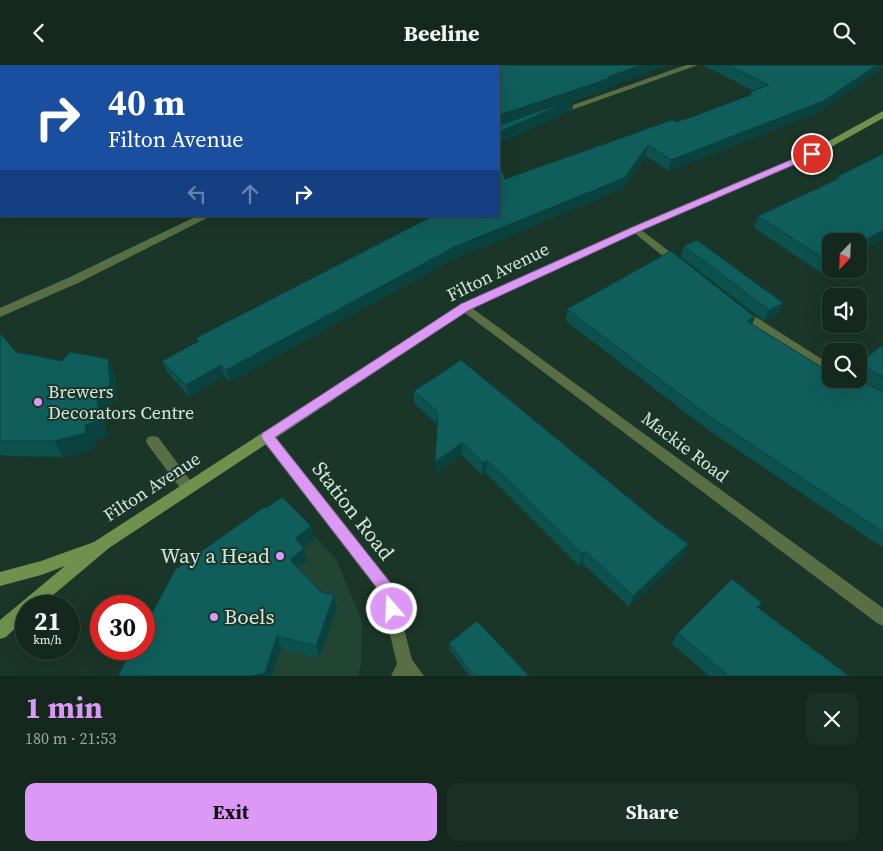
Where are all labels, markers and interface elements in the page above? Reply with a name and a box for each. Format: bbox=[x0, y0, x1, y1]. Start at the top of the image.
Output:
text: Beeline bbox=[403, 18, 480, 48]
icon: back bbox=[25, 19, 53, 47]
icon: search bbox=[830, 19, 858, 47]
text: 40 m bbox=[108, 79, 185, 127]
icon: right bbox=[25, 85, 90, 150]
text: Filton Avenue bbox=[108, 124, 244, 154]
pin bbox=[791, 133, 833, 175]
icon: arrive bbox=[798, 140, 826, 168]
icon: left bbox=[183, 180, 211, 208]
icon: ahead bbox=[236, 180, 264, 208]
icon: right bbox=[289, 180, 317, 208]
north arrow bbox=[822, 233, 868, 277]
map controls bbox=[822, 233, 867, 388]
street label: Filton Avenue bbox=[442, 236, 553, 307]
button: sound bbox=[822, 288, 867, 333]
button: search bbox=[822, 343, 867, 388]
place label: Brewers Decorators Centre bbox=[48, 379, 194, 425]
marker: Brewers Decorators Centre bbox=[32, 396, 44, 408]
street label: Mackie Road bbox=[637, 406, 734, 488]
street label: Filton Avenue bbox=[98, 446, 205, 527]
street label: Station Road bbox=[306, 455, 401, 566]
place label: Way a Head bbox=[160, 541, 270, 570]
marker: Way a Head bbox=[274, 550, 286, 562]
position arrow bbox=[365, 582, 417, 634]
speed limit sign: 30 bbox=[90, 595, 155, 660]
place label: Boels bbox=[224, 602, 275, 631]
text: 21 bbox=[34, 604, 61, 638]
marker: Boels bbox=[208, 611, 220, 623]
text: km/h bbox=[33, 632, 62, 648]
text: 1 min bbox=[25, 687, 103, 728]
button: close bbox=[806, 693, 858, 745]
text: 180 m · 21:53 bbox=[25, 727, 116, 749]
button: Exit bbox=[25, 783, 437, 841]
button: Share bbox=[447, 783, 858, 841]

